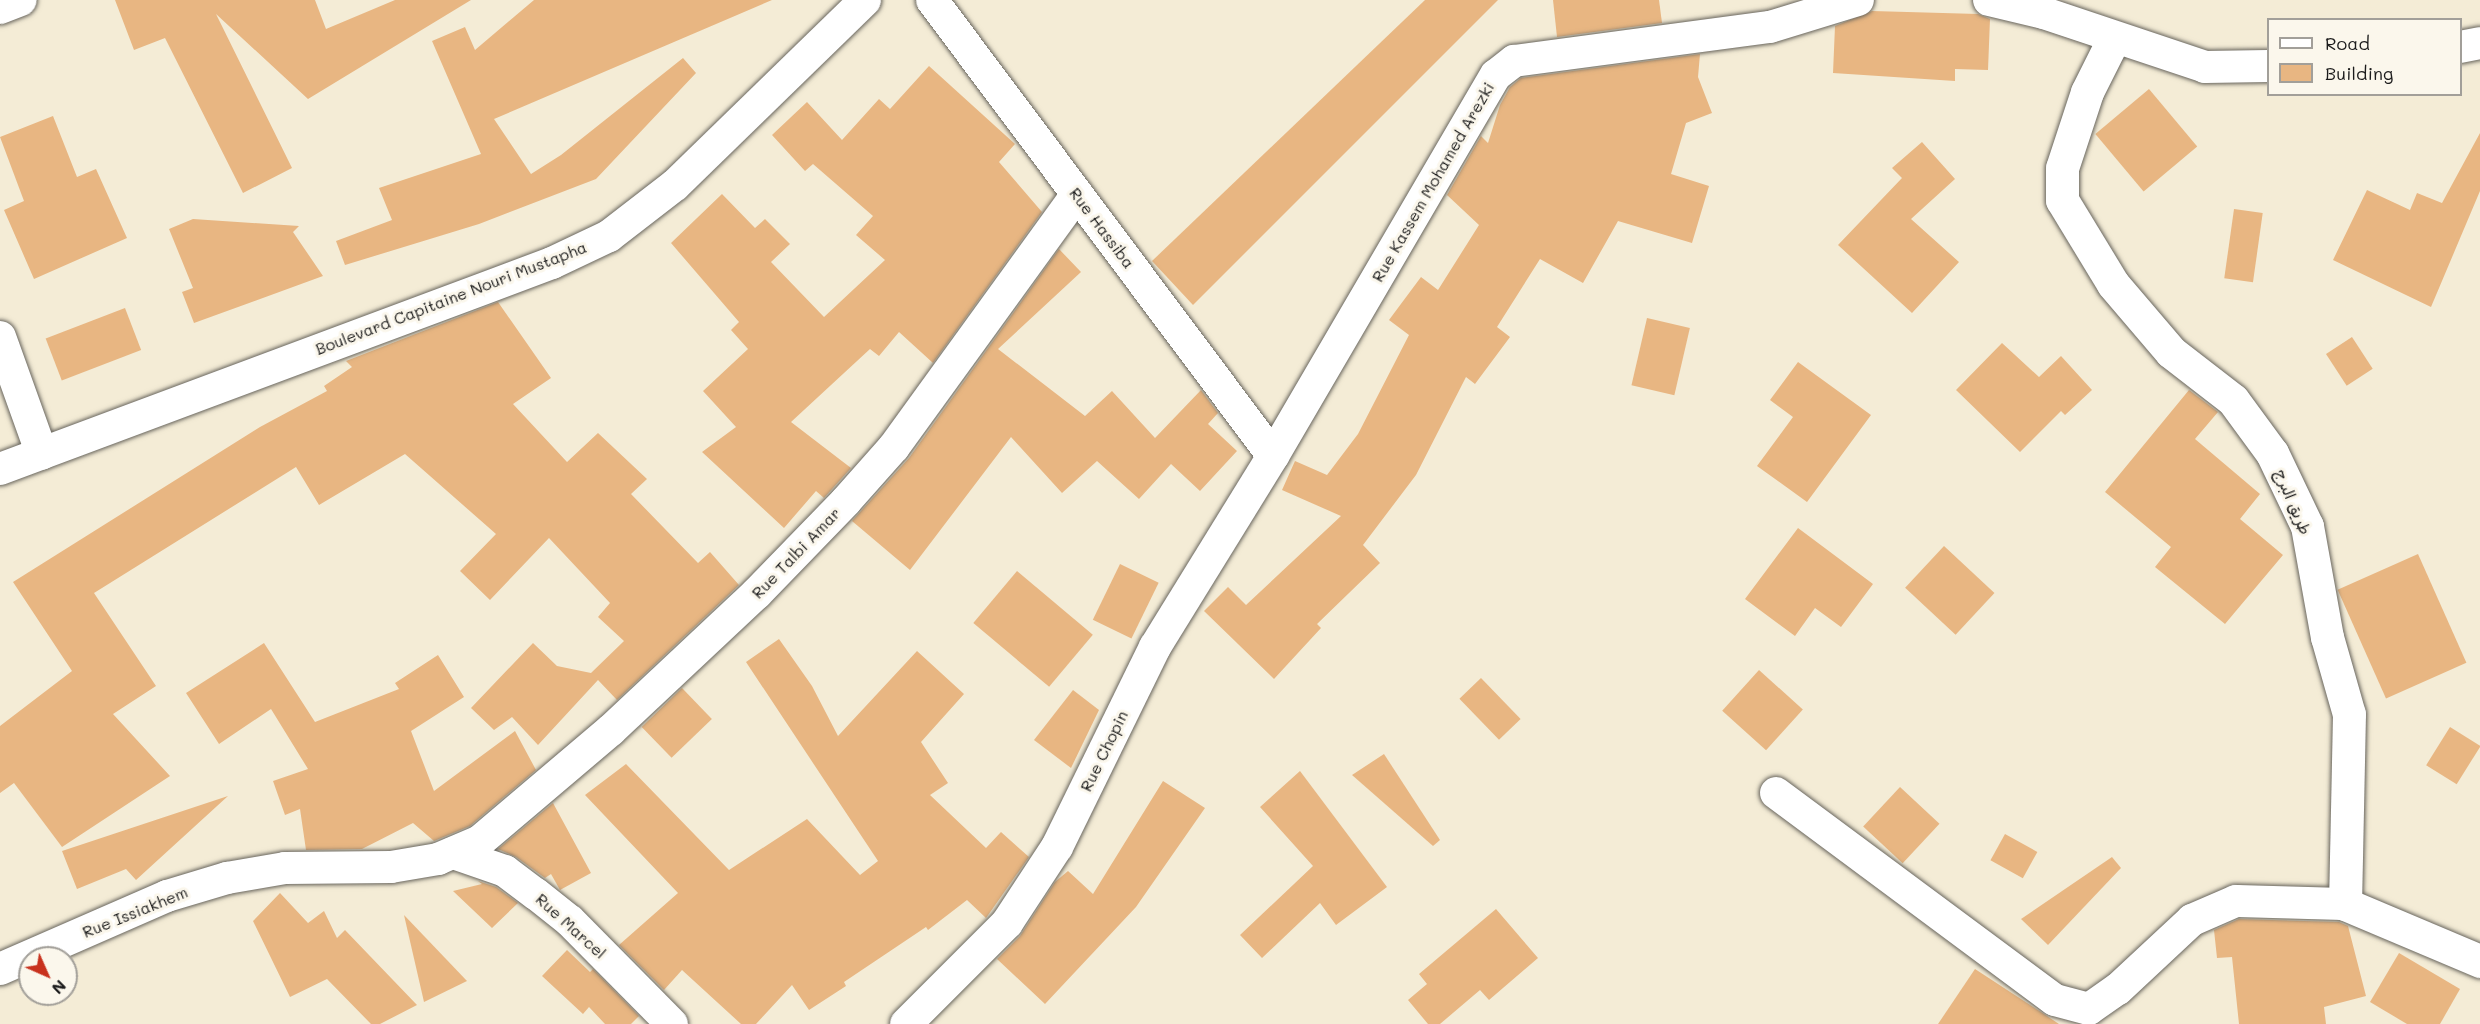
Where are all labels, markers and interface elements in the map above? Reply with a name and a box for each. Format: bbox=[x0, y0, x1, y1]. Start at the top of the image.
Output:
legend bbox=[2267, 18, 2462, 96]
text: Road bbox=[2325, 31, 2370, 55]
text: Building bbox=[2325, 61, 2393, 85]
street label: Rue Kassem Mohamed Arezki bbox=[1368, 79, 1498, 285]
street label: Rue Hassiba bbox=[1065, 184, 1139, 272]
street label: Boulevard Capitaine Nouri Mustapha bbox=[313, 237, 589, 359]
street label: طريق البرج bbox=[2271, 466, 2315, 538]
street label: Rue Talbi Amar bbox=[748, 504, 844, 602]
street label: Rue Chopin bbox=[1076, 707, 1132, 795]
street label: Rue Issiakhem bbox=[80, 882, 190, 942]
street label: Rue Marcel bbox=[532, 889, 610, 963]
north arrow bbox=[18, 946, 78, 1006]
text: N bbox=[48, 976, 71, 999]

